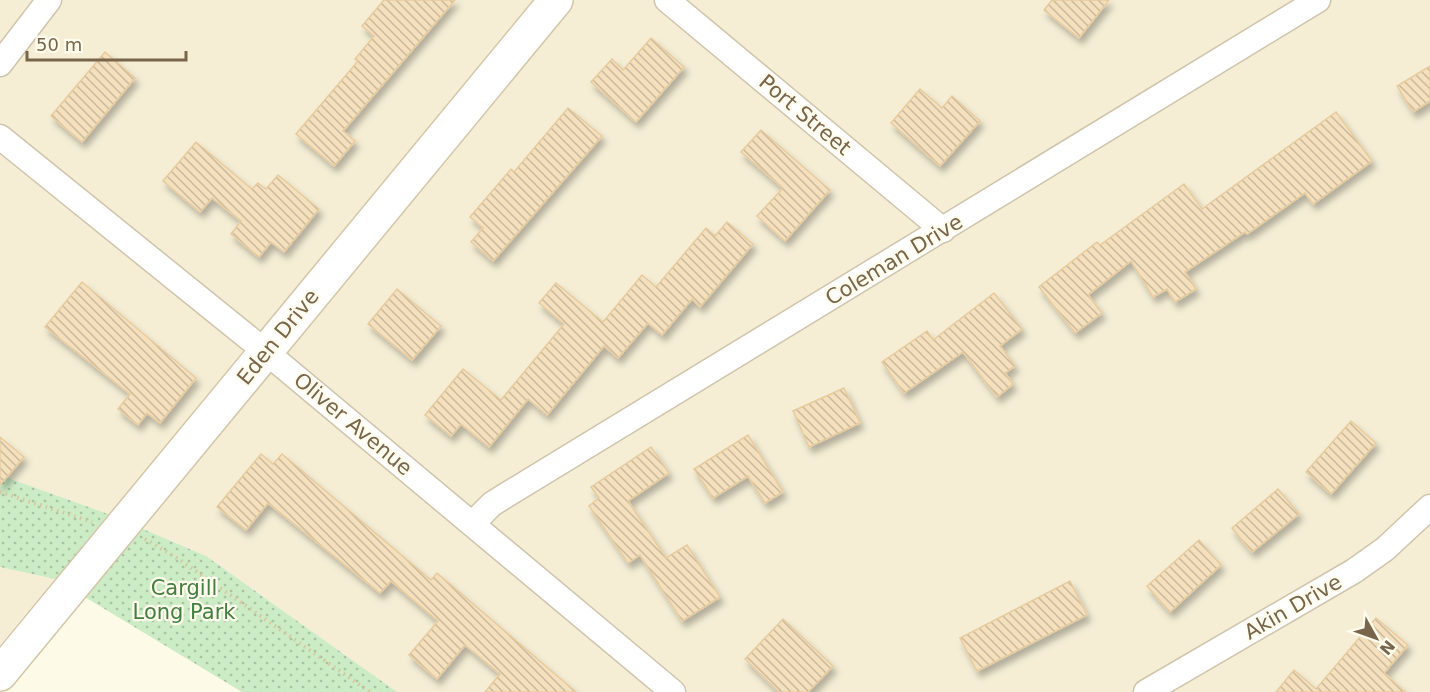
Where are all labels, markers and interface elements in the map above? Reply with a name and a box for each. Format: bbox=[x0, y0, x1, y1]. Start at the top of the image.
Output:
scale bar bbox=[27, 24, 186, 62]
text: 50 m bbox=[36, 34, 82, 55]
street label: Port Street bbox=[754, 70, 856, 160]
street label: Coleman Drive bbox=[821, 210, 967, 310]
street label: Eden Drive bbox=[232, 285, 324, 389]
street label: Oliver Avenue bbox=[289, 368, 417, 480]
street label: Akin Drive bbox=[1240, 570, 1346, 644]
park label: Cargill Long Park bbox=[133, 576, 236, 624]
north arrow bbox=[1346, 608, 1406, 668]
text: N bbox=[1376, 636, 1399, 659]

